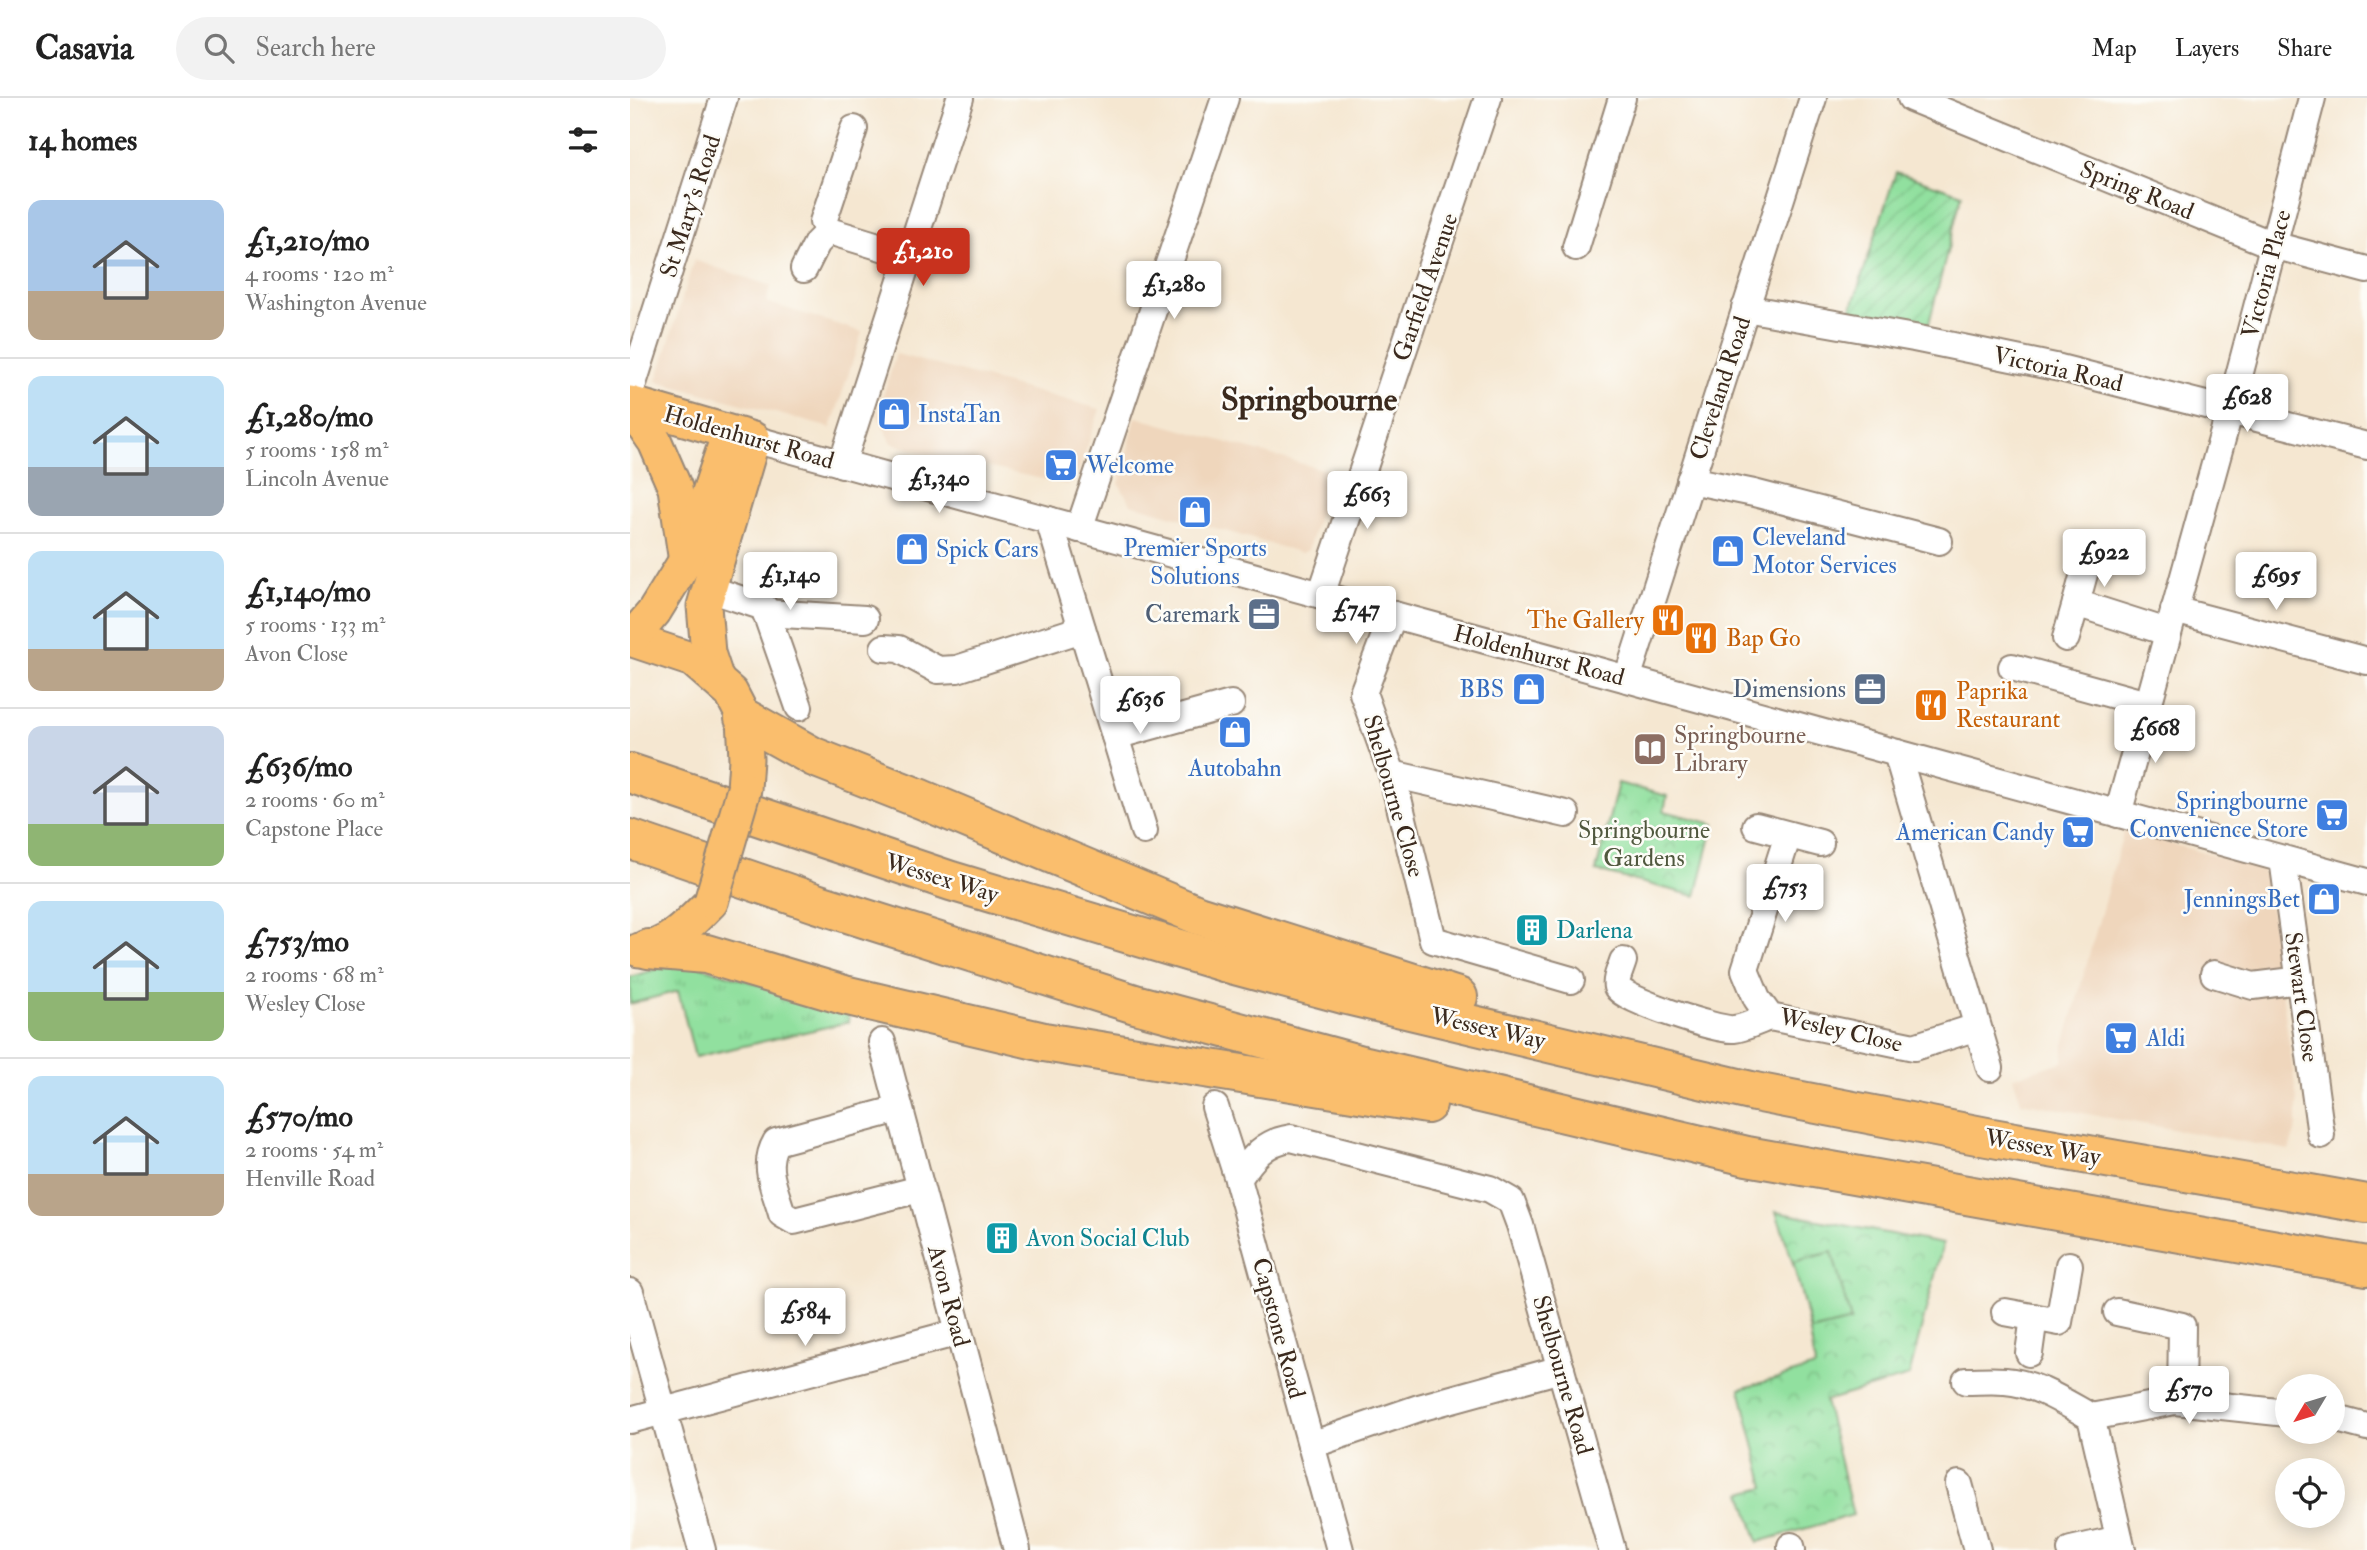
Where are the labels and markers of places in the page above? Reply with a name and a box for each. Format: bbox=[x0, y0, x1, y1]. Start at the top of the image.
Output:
pin: £1,210 bbox=[866, 228, 980, 288]
pin: £1,280 bbox=[1117, 262, 1231, 321]
pin: £628 bbox=[2206, 374, 2288, 434]
shop icon: InstaTan bbox=[875, 395, 913, 433]
place label: InstaTan bbox=[918, 399, 1001, 430]
supermarket icon: Welcome bbox=[1042, 446, 1080, 484]
place label: Welcome bbox=[1085, 450, 1174, 481]
pin: £1,340 bbox=[882, 456, 996, 515]
pin: £663 bbox=[1326, 472, 1408, 531]
shop icon: Premier Sports Solutions bbox=[1176, 493, 1214, 531]
place label: Cleveland Motor Services bbox=[1752, 522, 1897, 581]
shop icon: Spick Cars bbox=[893, 530, 931, 568]
pin: £922 bbox=[2063, 530, 2145, 589]
shop icon: Cleveland Motor Services bbox=[1709, 532, 1747, 570]
place label: Premier Sports Solutions bbox=[1123, 533, 1267, 592]
place label: Spick Cars bbox=[936, 534, 1038, 565]
pin: £1,140 bbox=[733, 552, 847, 612]
pin: £695 bbox=[2235, 552, 2317, 612]
pin: £747 bbox=[1315, 587, 1397, 646]
office icon: Caremark bbox=[1245, 595, 1283, 633]
place label: Caremark bbox=[1145, 599, 1240, 630]
restaurant icon: The Gallery bbox=[1649, 601, 1687, 639]
place label: The Gallery bbox=[1527, 605, 1644, 636]
restaurant icon: Bap Go bbox=[1682, 619, 1720, 657]
place label: Bap Go bbox=[1726, 623, 1801, 654]
shop icon: BBS bbox=[1510, 670, 1548, 708]
office icon: Dimensions bbox=[1851, 670, 1889, 708]
place label: BBS bbox=[1459, 674, 1504, 705]
place label: Dimensions bbox=[1732, 674, 1846, 705]
pin: £636 bbox=[1099, 676, 1181, 736]
place label: Paprika Restaurant bbox=[1956, 676, 2060, 735]
restaurant icon: Paprika Restaurant bbox=[1912, 686, 1950, 724]
pin: £668 bbox=[2114, 706, 2196, 765]
shop icon: Autobahn bbox=[1216, 713, 1254, 751]
place label: Springbourne Library bbox=[1674, 720, 1806, 779]
library icon: Springbourne Library bbox=[1631, 730, 1669, 768]
place label: Autobahn bbox=[1187, 753, 1282, 784]
place label: Springbourne Convenience Store bbox=[2129, 786, 2308, 845]
supermarket icon: Springbourne Convenience Store bbox=[2313, 796, 2351, 834]
supermarket icon: American Candy bbox=[2059, 813, 2097, 851]
place label: American Candy bbox=[1895, 817, 2054, 848]
pin: £753 bbox=[1744, 864, 1826, 924]
shop icon: JenningsBet bbox=[2305, 880, 2343, 918]
place label: JenningsBet bbox=[2183, 884, 2300, 915]
building icon: Darlena bbox=[1513, 911, 1551, 949]
place label: Darlena bbox=[1556, 915, 1634, 946]
supermarket icon: Aldi bbox=[2102, 1019, 2140, 1057]
place label: Aldi bbox=[2145, 1023, 2186, 1054]
building icon: Avon Social Club bbox=[983, 1219, 1021, 1257]
place label: Avon Social Club bbox=[1025, 1223, 1190, 1254]
pin: £584 bbox=[764, 1288, 846, 1348]
pin: £570 bbox=[2148, 1366, 2230, 1426]

